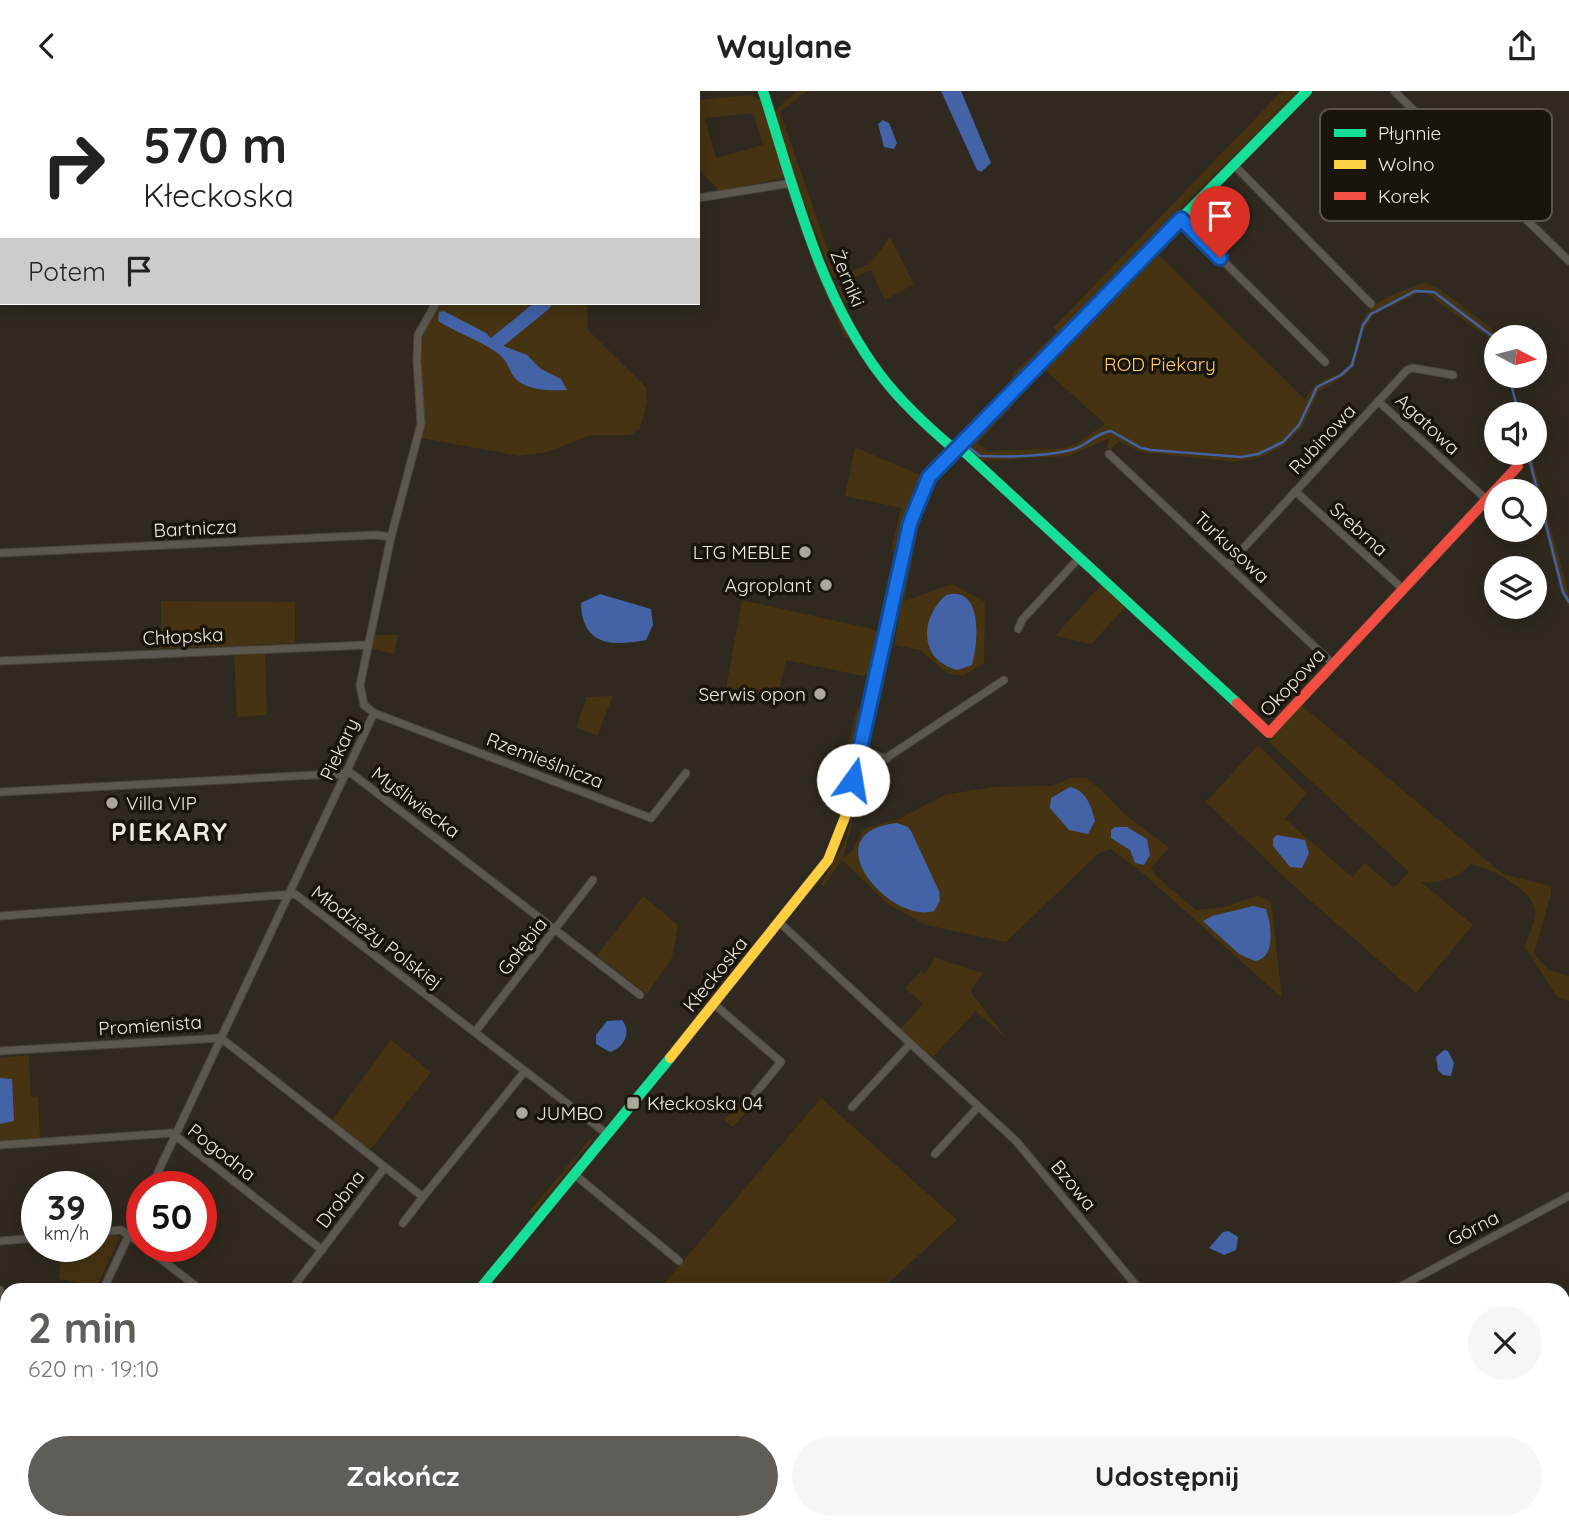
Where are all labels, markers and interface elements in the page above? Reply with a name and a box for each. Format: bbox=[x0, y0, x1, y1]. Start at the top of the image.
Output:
text: Waylane bbox=[717, 26, 852, 66]
icon: back bbox=[28, 27, 66, 65]
icon: share bbox=[1503, 27, 1541, 65]
legend bbox=[1320, 109, 1552, 221]
text: 570 m bbox=[143, 114, 287, 175]
icon: right bbox=[28, 119, 119, 210]
text: Płynnie bbox=[1378, 121, 1441, 145]
text: Wolno bbox=[1378, 152, 1434, 176]
text: Kłeckoska bbox=[143, 175, 294, 215]
text: Korek bbox=[1378, 184, 1430, 208]
pin bbox=[1190, 186, 1250, 258]
icon: arrive bbox=[1201, 197, 1239, 235]
street label: Żerniki bbox=[825, 246, 871, 310]
icon: arrive bbox=[120, 252, 158, 290]
text: Potem bbox=[28, 255, 106, 288]
north arrow bbox=[1484, 325, 1547, 389]
map controls bbox=[1484, 325, 1547, 619]
park label: ROD Piekary bbox=[1104, 352, 1216, 376]
street label: Agatowa bbox=[1391, 388, 1465, 460]
street label: Rubinowa bbox=[1283, 399, 1361, 479]
button: sound bbox=[1484, 402, 1547, 465]
button: search bbox=[1484, 479, 1547, 542]
street label: Srebrna bbox=[1325, 497, 1393, 561]
street label: Turkusowa bbox=[1189, 506, 1275, 588]
street label: Bartnicza bbox=[153, 514, 237, 542]
place label: LTG MEBLE bbox=[693, 540, 791, 564]
marker: LTG MEBLE bbox=[797, 544, 813, 560]
button: layers bbox=[1484, 556, 1547, 619]
place label: Agroplant bbox=[725, 573, 812, 597]
marker: Agroplant bbox=[818, 577, 834, 593]
street label: Chłopska bbox=[142, 622, 224, 650]
street label: Okopowa bbox=[1254, 643, 1330, 721]
place label: Serwis opon bbox=[698, 682, 806, 706]
marker: Serwis opon bbox=[812, 686, 828, 702]
street label: Piekary bbox=[314, 714, 364, 784]
street label: Rzemieślnicza bbox=[483, 727, 607, 793]
position arrow bbox=[816, 743, 890, 817]
street label: Myśliwiecka bbox=[367, 761, 465, 843]
place label: Villa VIP bbox=[126, 791, 197, 815]
marker: Villa VIP bbox=[104, 795, 120, 811]
district label: PIEKARY bbox=[111, 815, 229, 848]
street label: Młodzieży Polskiej bbox=[307, 880, 447, 994]
street label: Gołębia bbox=[492, 912, 552, 980]
street label: Kłeckoska bbox=[678, 932, 752, 1016]
street label: Promienista bbox=[97, 1009, 203, 1041]
place label: Kłeckoska 04 bbox=[647, 1091, 763, 1115]
marker: Kłeckoska 04 bbox=[625, 1095, 641, 1111]
place label: JUMBO bbox=[536, 1101, 603, 1125]
marker: JUMBO bbox=[514, 1105, 530, 1121]
street label: Pogodna bbox=[183, 1118, 261, 1186]
street label: Bzowa bbox=[1046, 1155, 1102, 1215]
street label: Drobna bbox=[311, 1165, 369, 1233]
speed limit sign: 50 bbox=[126, 1171, 217, 1262]
text: 39 bbox=[47, 1185, 86, 1229]
street label: Górna bbox=[1443, 1205, 1503, 1251]
text: km/h bbox=[44, 1222, 89, 1245]
text: 2 min bbox=[28, 1301, 137, 1354]
button: close bbox=[1468, 1306, 1542, 1380]
text: 620 m · 19:10 bbox=[28, 1354, 159, 1383]
button: Zakończ bbox=[28, 1436, 778, 1516]
button: Udostępnij bbox=[792, 1436, 1542, 1516]

